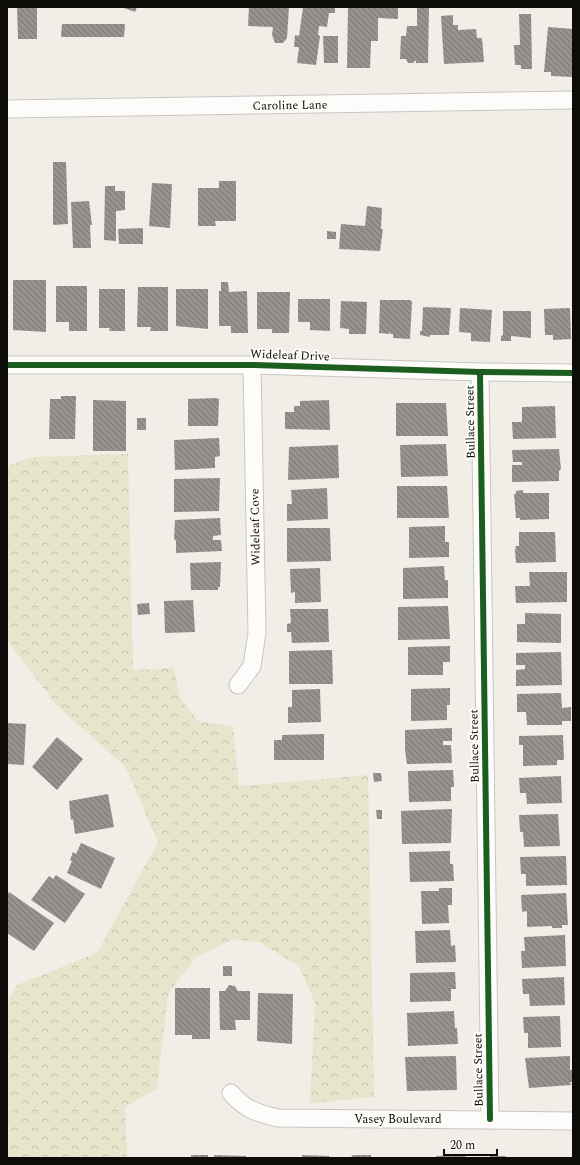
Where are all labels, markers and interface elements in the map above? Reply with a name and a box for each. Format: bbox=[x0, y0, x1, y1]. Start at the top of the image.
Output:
street label: Caroline Lane bbox=[252, 95, 328, 116]
street label: Wideleaf Drive bbox=[250, 345, 330, 366]
street label: Bullace Street bbox=[460, 385, 481, 459]
street label: Wideleaf Cove bbox=[245, 488, 266, 566]
street label: Bullace Street bbox=[464, 709, 485, 783]
street label: Bullace Street bbox=[468, 1033, 489, 1107]
street label: Vasey Boulevard bbox=[354, 1110, 442, 1129]
scale bar bbox=[444, 1131, 497, 1157]
text: 20 m bbox=[450, 1136, 475, 1155]

